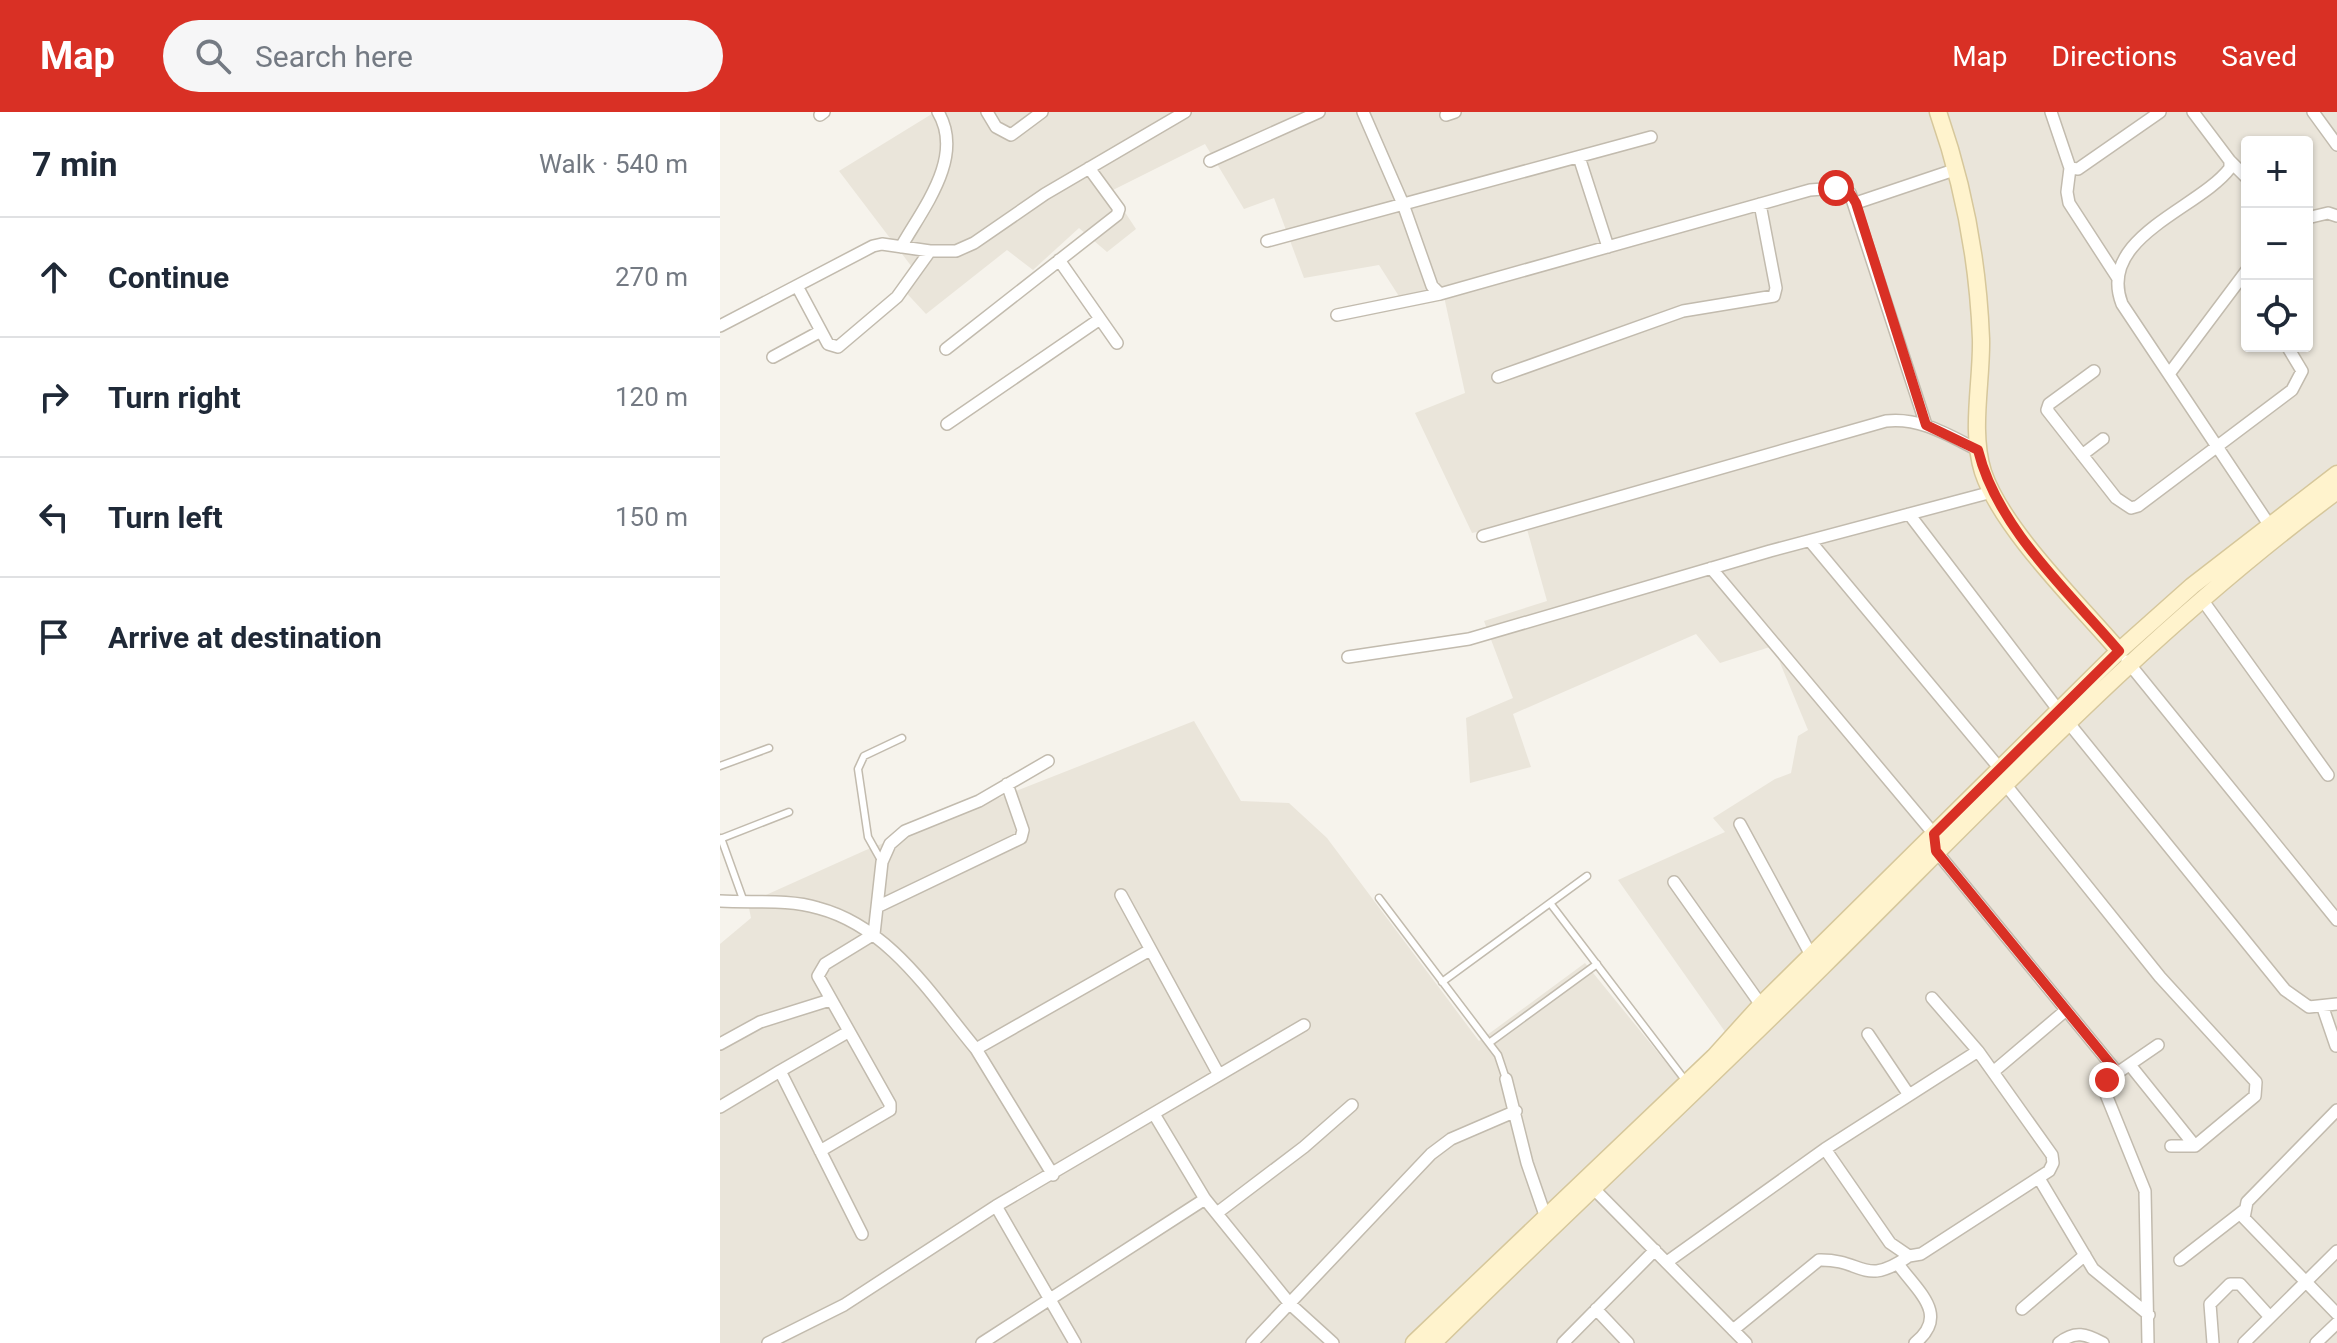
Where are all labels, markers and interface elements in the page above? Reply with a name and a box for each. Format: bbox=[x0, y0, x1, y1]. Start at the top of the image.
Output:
search box bbox=[163, 20, 723, 92]
text: Map bbox=[40, 34, 115, 78]
icon: search bbox=[191, 34, 235, 78]
text: Search here bbox=[255, 39, 413, 74]
text: Map bbox=[1952, 40, 2008, 73]
text: Directions bbox=[2052, 40, 2177, 73]
text: Saved bbox=[2221, 40, 2297, 73]
map controls bbox=[2241, 136, 2313, 352]
button: + bbox=[2241, 136, 2313, 208]
text: 7 min bbox=[32, 144, 117, 184]
text: Walk · 540 m bbox=[539, 149, 688, 179]
route start bbox=[1818, 170, 1854, 206]
button: − bbox=[2241, 208, 2313, 280]
icon: ahead bbox=[32, 255, 76, 299]
text: Continue bbox=[108, 260, 229, 295]
text: 270 m bbox=[615, 262, 688, 292]
button: locate bbox=[2241, 280, 2313, 352]
icon: right bbox=[32, 375, 76, 419]
text: Turn right bbox=[108, 380, 241, 415]
text: 120 m bbox=[615, 382, 688, 412]
icon: left bbox=[32, 495, 76, 539]
text: Turn left bbox=[108, 500, 223, 535]
text: 150 m bbox=[615, 502, 688, 532]
icon: arrive bbox=[32, 615, 76, 659]
text: Arrive at destination bbox=[108, 620, 382, 655]
route end bbox=[2089, 1062, 2125, 1098]

